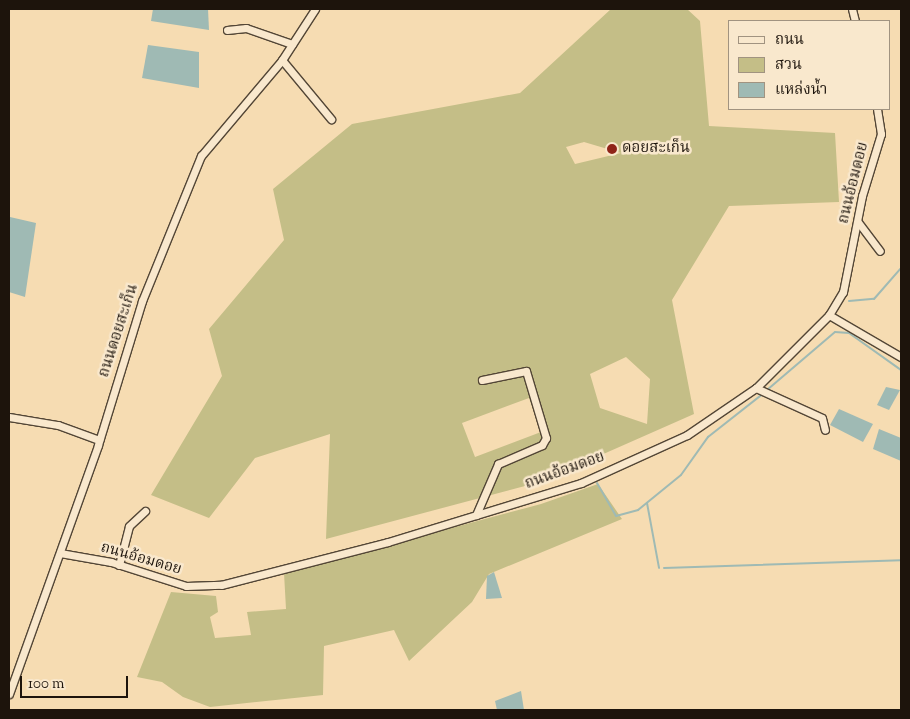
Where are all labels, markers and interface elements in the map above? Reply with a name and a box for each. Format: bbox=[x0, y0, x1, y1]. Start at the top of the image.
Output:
legend bbox=[728, 20, 890, 110]
text: ถนน bbox=[775, 30, 804, 51]
text: สวน bbox=[775, 55, 802, 76]
text: แหล่งน้ำ bbox=[775, 80, 827, 101]
place label: ดอยสะเก็น bbox=[622, 140, 690, 158]
street label: ถนนอ้อมดอย bbox=[835, 140, 873, 226]
marker: ดอยสะเก็น bbox=[606, 143, 618, 155]
street label: ถนนดอยสะเก็น bbox=[95, 282, 143, 380]
street label: ถนนอ้อมดอย bbox=[523, 448, 607, 494]
street label: ถนนอ้อมดอย bbox=[98, 539, 184, 579]
scale bar bbox=[22, 666, 130, 698]
text: 100 m bbox=[28, 674, 64, 695]

